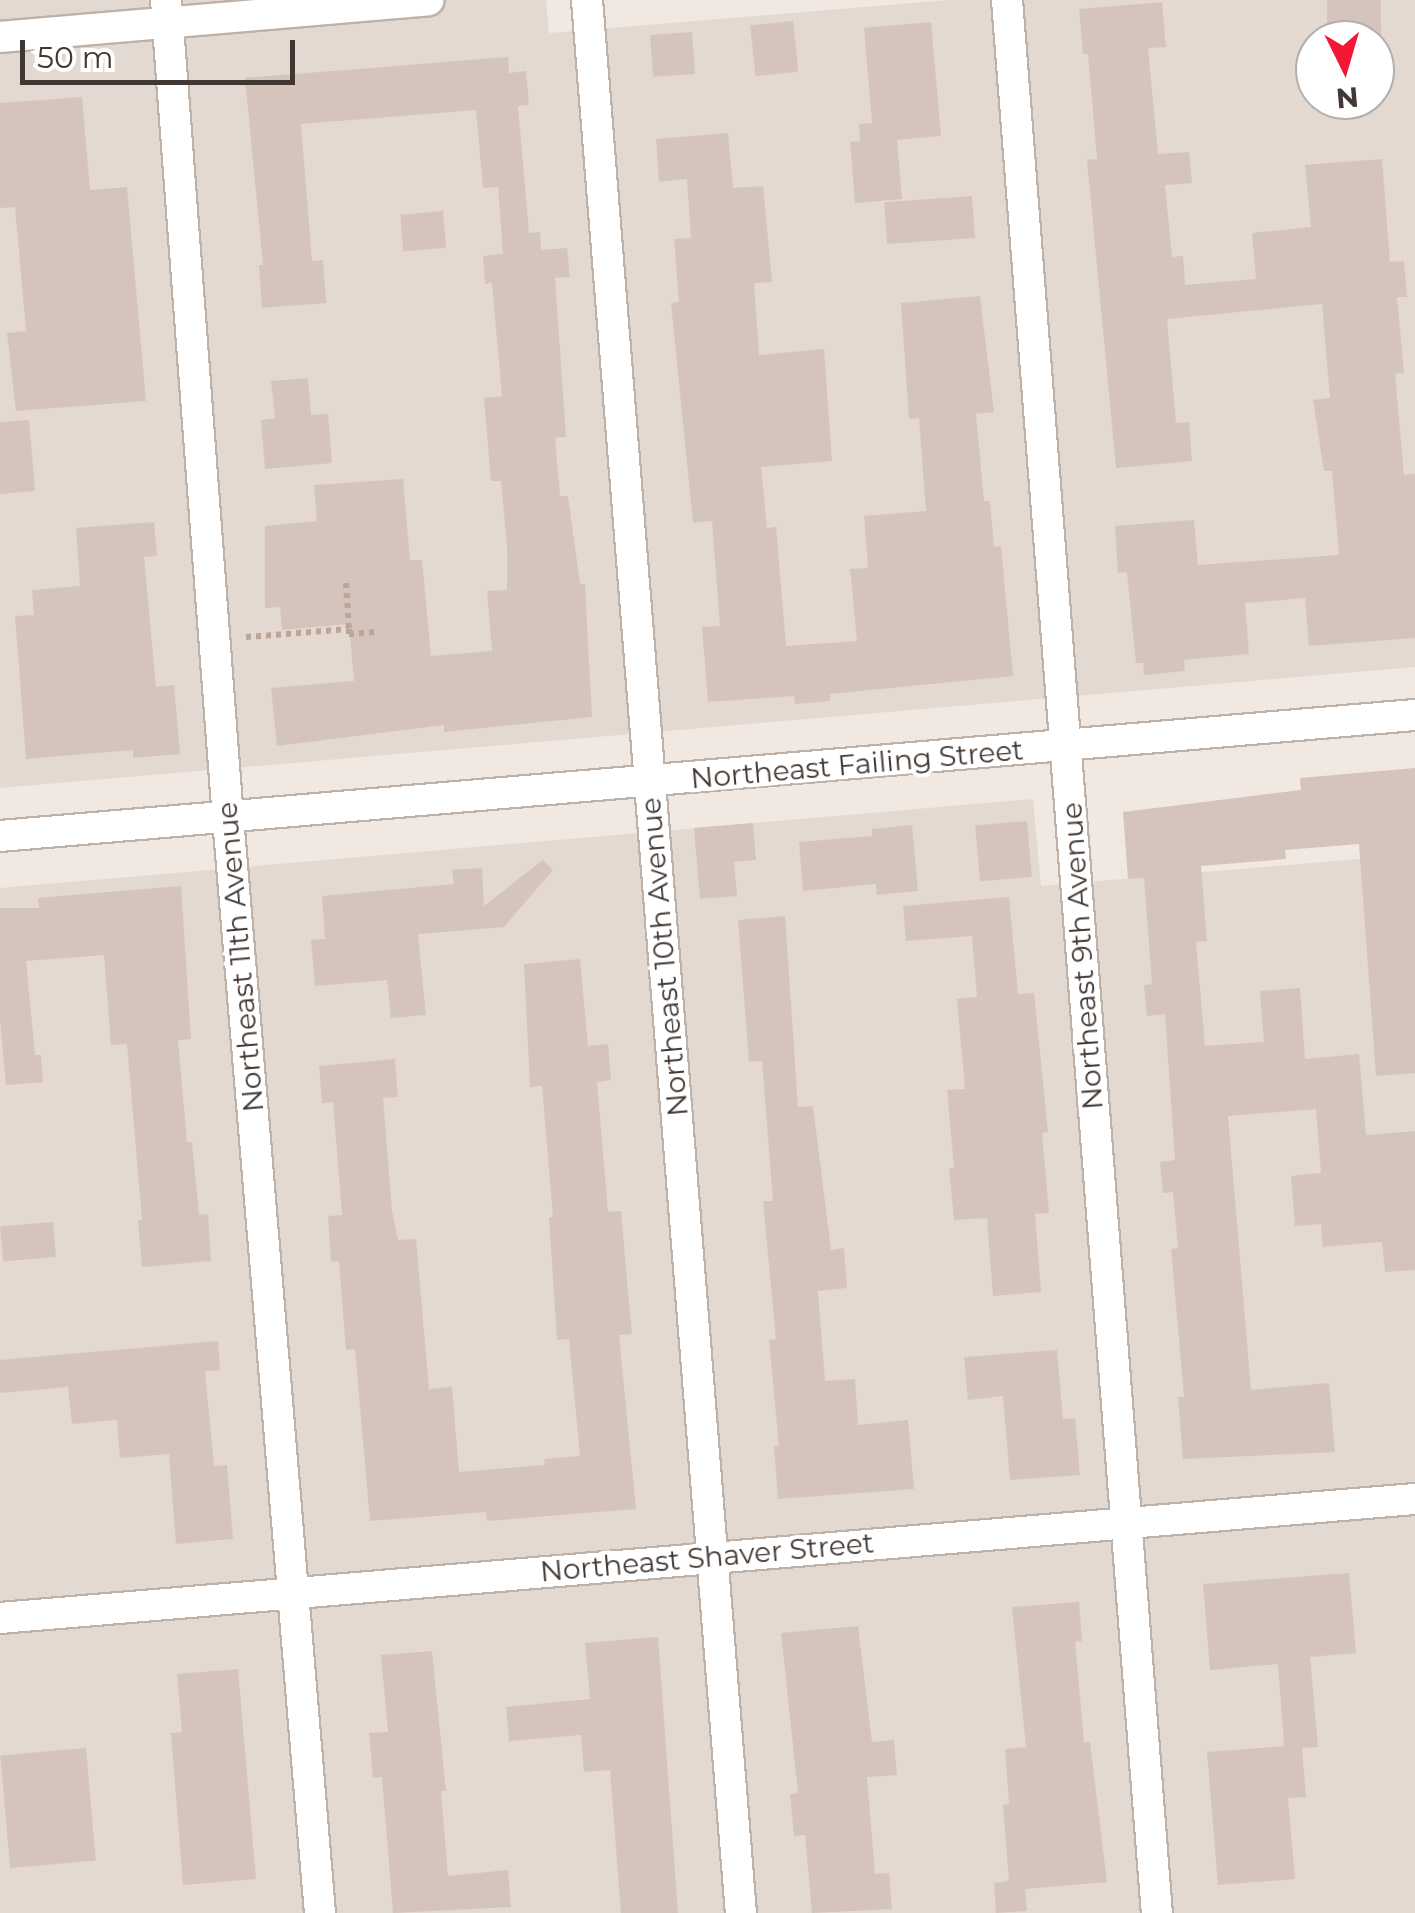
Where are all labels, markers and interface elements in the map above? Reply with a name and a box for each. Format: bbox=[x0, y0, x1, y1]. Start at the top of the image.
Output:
scale bar bbox=[25, 20, 300, 82]
north arrow bbox=[1295, 20, 1395, 120]
text: 50 m bbox=[37, 39, 114, 76]
text: N bbox=[1335, 80, 1360, 116]
street label: Northeast Failing Street bbox=[689, 733, 1025, 795]
street label: Northeast 10th Avenue bbox=[633, 796, 695, 1118]
street label: Northeast 11th Avenue bbox=[210, 801, 270, 1113]
street label: Northeast 9th Avenue bbox=[1054, 801, 1110, 1111]
street label: Northeast Shaver Street bbox=[539, 1526, 875, 1588]

